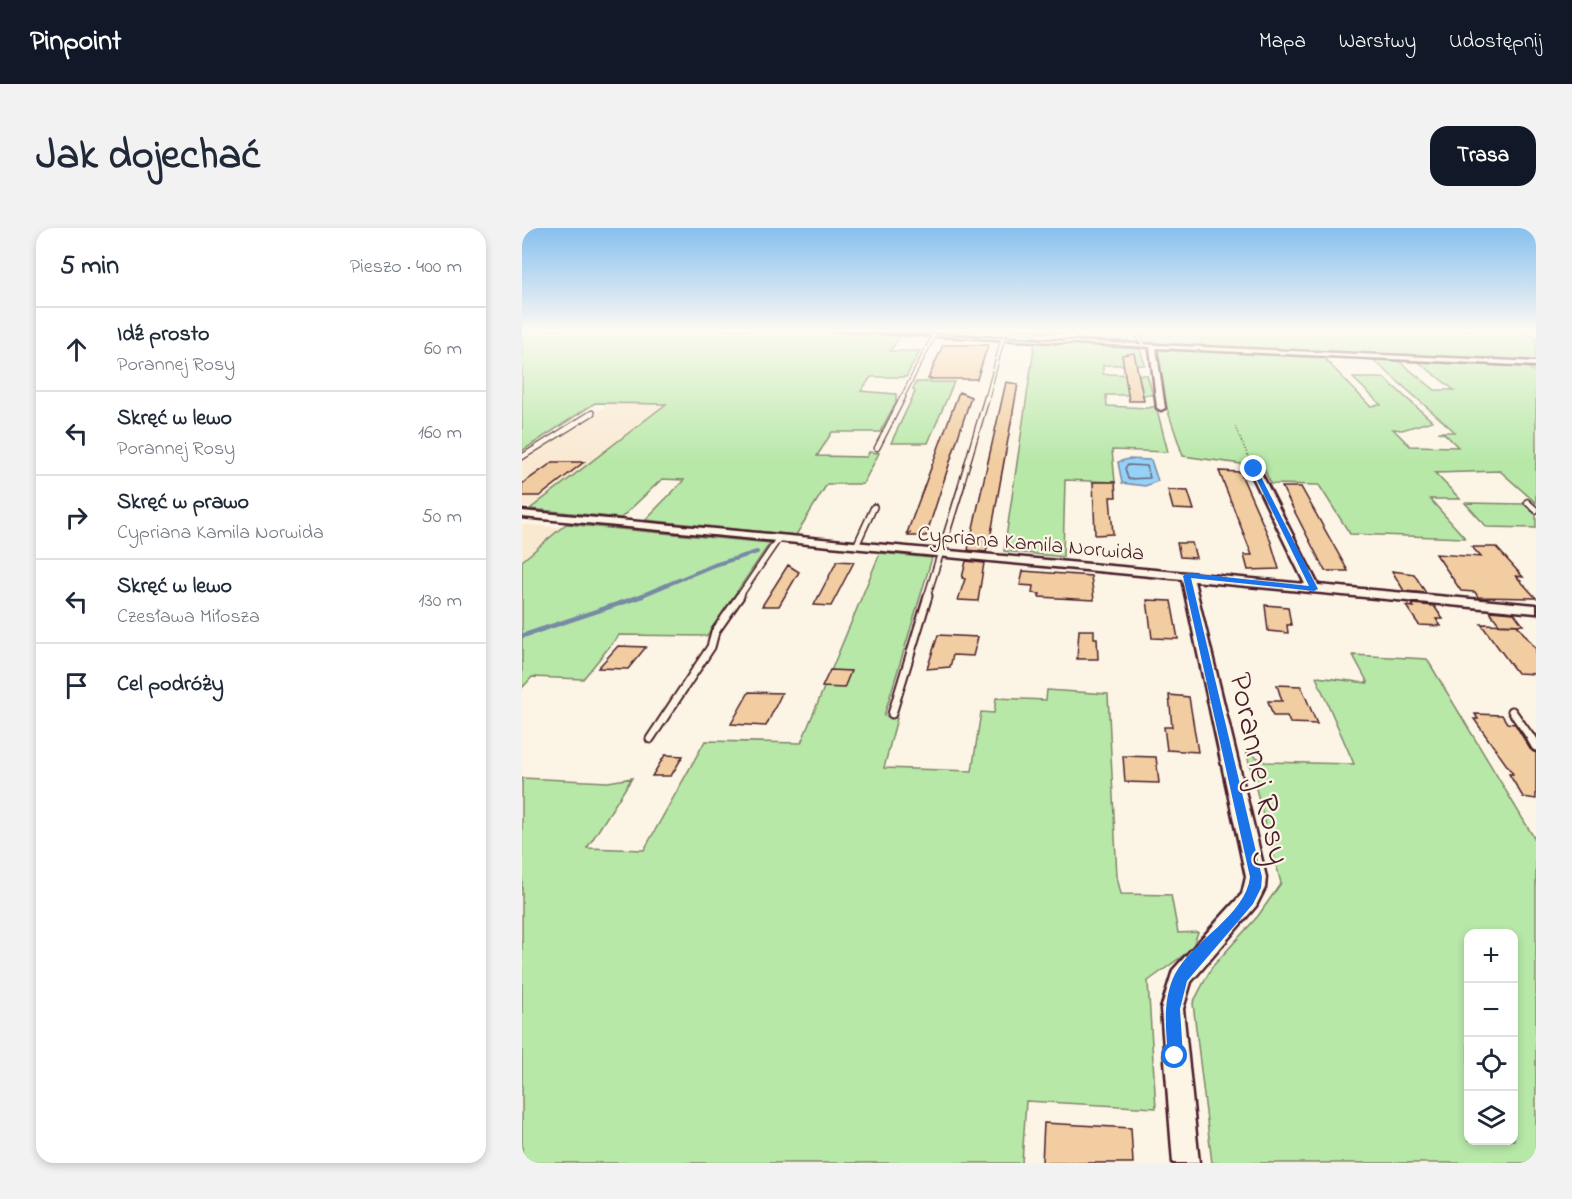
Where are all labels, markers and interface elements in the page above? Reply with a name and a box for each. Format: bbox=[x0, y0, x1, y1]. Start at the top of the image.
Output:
text: Pinpoint bbox=[30, 22, 121, 63]
text: Mapa bbox=[1259, 27, 1306, 57]
text: Warstwy bbox=[1339, 27, 1416, 57]
text: Udostępnij bbox=[1449, 27, 1542, 57]
text: Jak dojechać bbox=[36, 126, 260, 187]
button: Trasa bbox=[1430, 126, 1536, 186]
text: 5 min bbox=[60, 248, 119, 286]
text: Pieszo · 400 m bbox=[350, 253, 462, 282]
text: Idź prosto bbox=[117, 319, 210, 351]
icon: ahead bbox=[60, 333, 93, 366]
text: 60 m bbox=[424, 335, 462, 364]
text: Porannej Rosy bbox=[117, 351, 235, 380]
text: Skręć w lewo bbox=[117, 403, 232, 435]
icon: left bbox=[60, 417, 93, 450]
text: 160 m bbox=[418, 419, 462, 448]
text: Porannej Rosy bbox=[117, 435, 235, 464]
route end bbox=[1240, 455, 1266, 481]
text: Skręć w prawo bbox=[117, 487, 249, 519]
icon: right bbox=[60, 501, 93, 534]
text: 50 m bbox=[421, 503, 462, 532]
text: Cypriana Kamila Norwida bbox=[117, 519, 324, 548]
street label: Cypriana Kamila Norwida bbox=[916, 519, 1145, 572]
text: Skręć w lewo bbox=[117, 571, 232, 603]
icon: left bbox=[60, 585, 93, 618]
text: 130 m bbox=[418, 587, 462, 616]
text: Czesława Miłosza bbox=[117, 603, 260, 632]
street label: Porannej Rosy bbox=[1214, 668, 1302, 869]
icon: arrive bbox=[60, 669, 93, 702]
text: Cel podróży bbox=[117, 669, 224, 701]
map controls bbox=[1464, 929, 1518, 1145]
button: + bbox=[1464, 929, 1518, 983]
button: − bbox=[1464, 983, 1518, 1037]
button: locate bbox=[1464, 1037, 1518, 1091]
route start bbox=[1161, 1042, 1187, 1068]
button: layers bbox=[1464, 1091, 1518, 1145]

